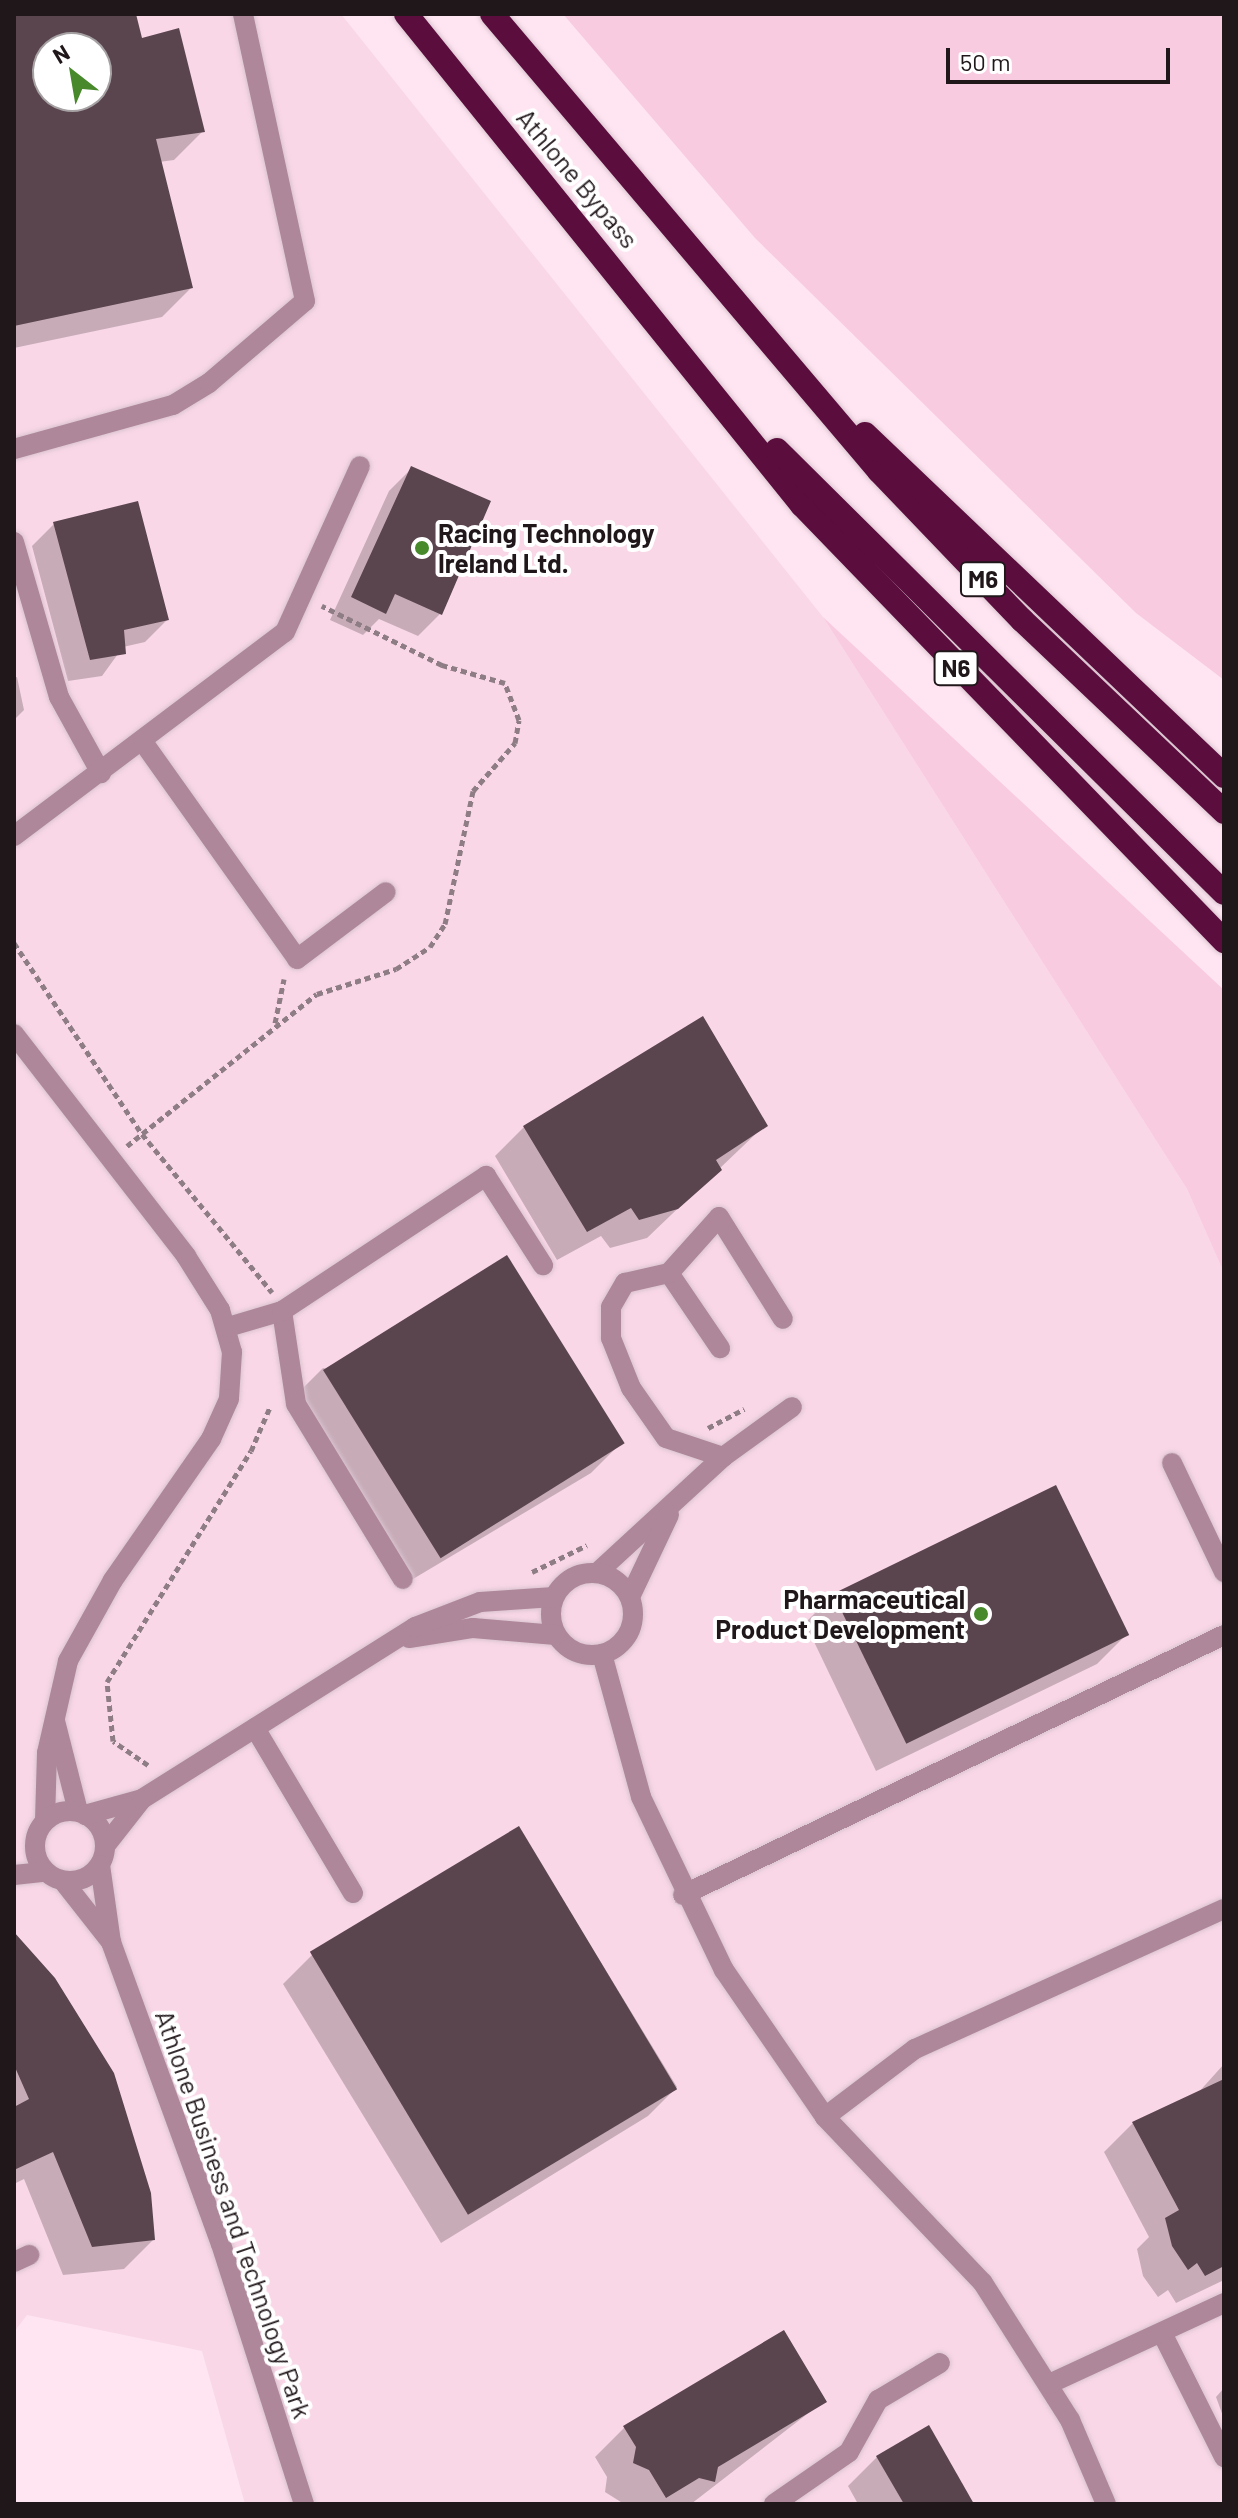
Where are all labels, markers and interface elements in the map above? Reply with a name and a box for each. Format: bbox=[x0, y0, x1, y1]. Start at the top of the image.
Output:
north arrow bbox=[32, 32, 112, 112]
scale bar bbox=[950, 32, 1174, 82]
text: N bbox=[48, 38, 74, 68]
text: 50 m bbox=[960, 47, 1011, 76]
street label: Athlone Bypass bbox=[511, 102, 645, 254]
place label: Racing Technology Ireland Ltd. bbox=[438, 517, 655, 578]
marker: Racing Technology Ireland Ltd. bbox=[413, 539, 431, 557]
road number: M6 bbox=[959, 559, 1007, 599]
road number: N6 bbox=[932, 648, 980, 688]
place label: Pharmaceutical Product Development bbox=[716, 1583, 965, 1644]
marker: Pharmaceutical Product Development bbox=[972, 1605, 990, 1623]
street label: Athlone Business and Technology Park bbox=[149, 2006, 319, 2422]

